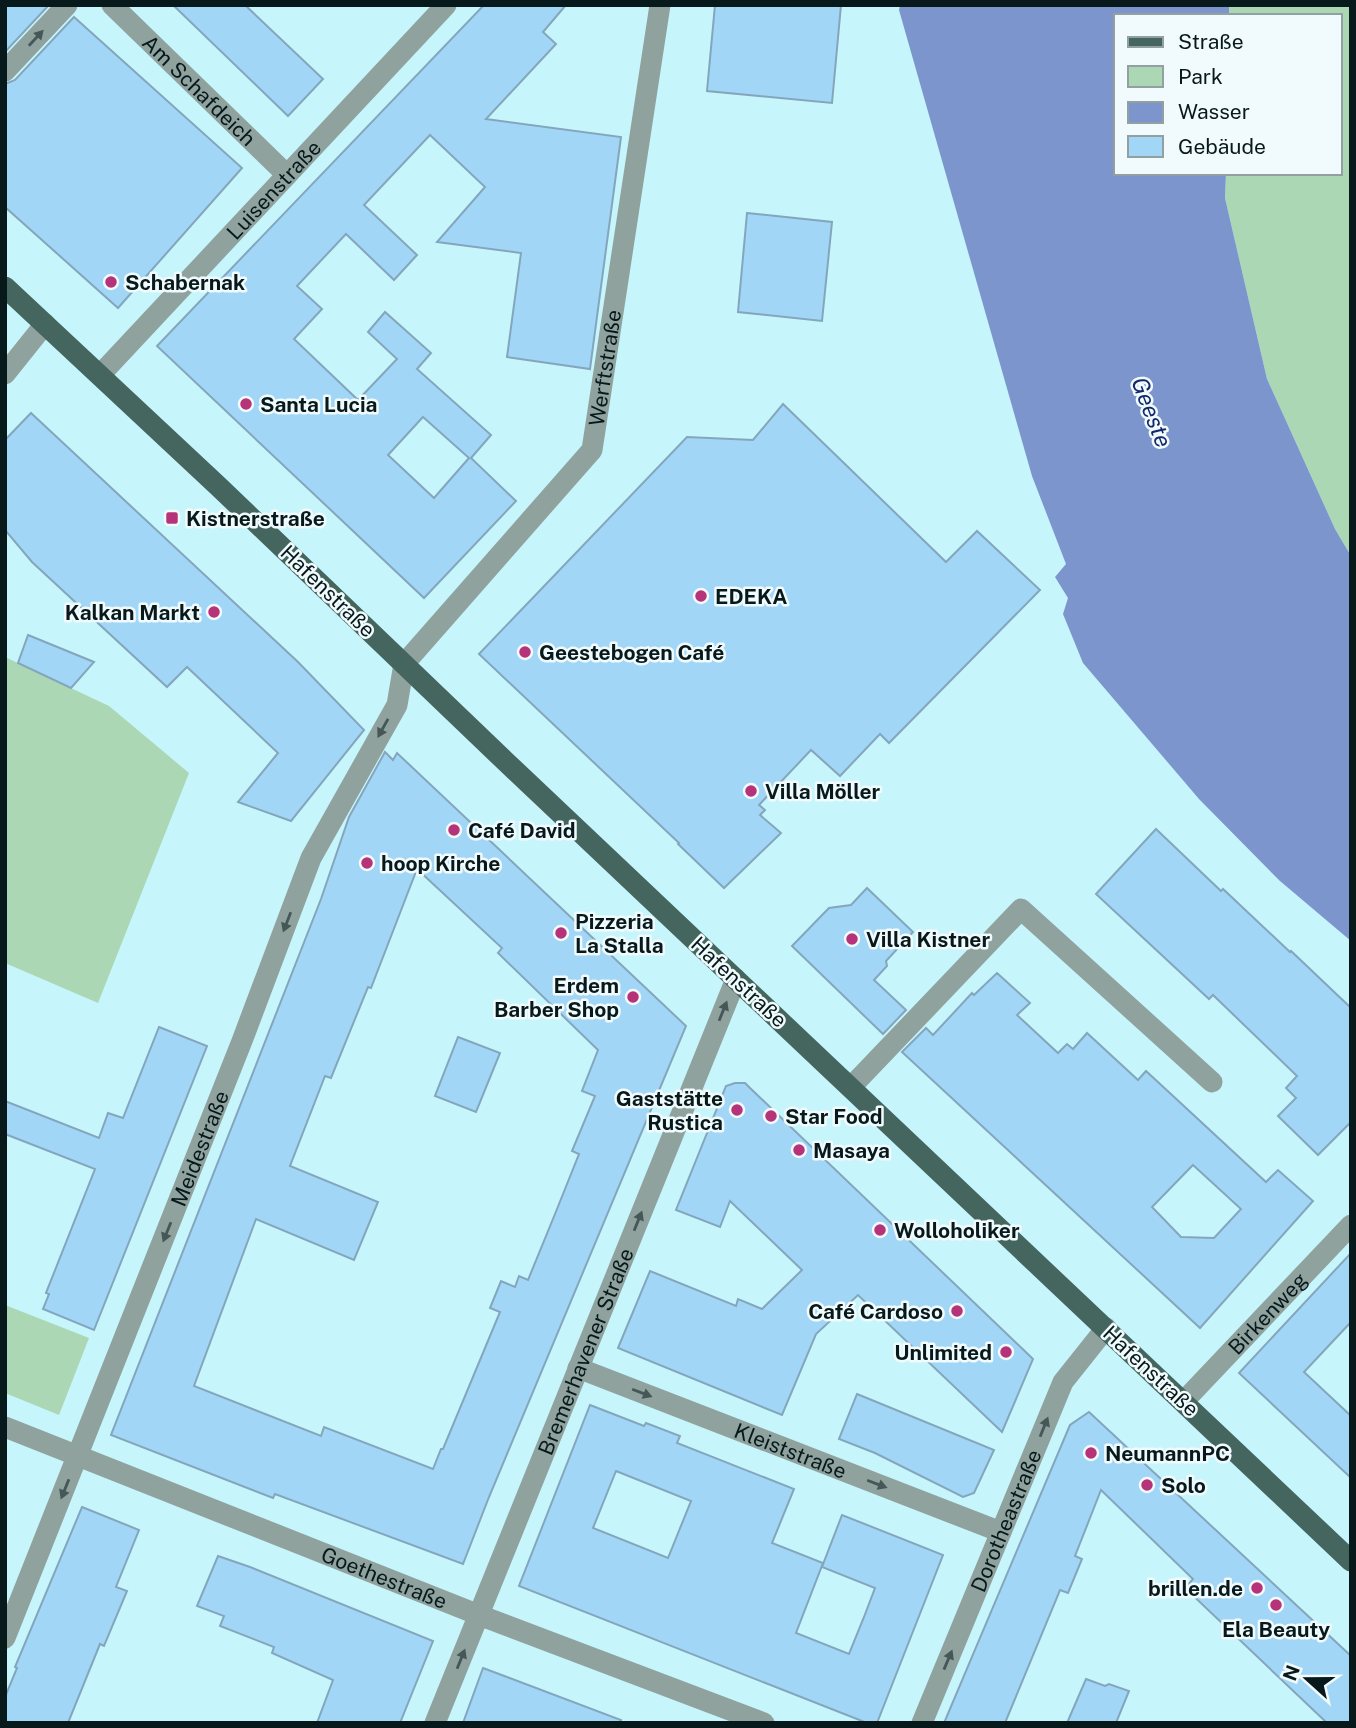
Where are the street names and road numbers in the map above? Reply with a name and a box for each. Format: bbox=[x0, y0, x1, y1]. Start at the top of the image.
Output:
street label: Am Schafdeich bbox=[138, 29, 261, 151]
street label: Luisenstraße bbox=[221, 135, 326, 244]
street label: Werftstraße bbox=[583, 308, 626, 428]
street label: Hafenstraße bbox=[276, 540, 380, 642]
street label: Hafenstraße bbox=[686, 931, 792, 1033]
street label: Meidestraße bbox=[165, 1087, 234, 1210]
street label: Bremerhavener Straße bbox=[532, 1244, 638, 1458]
street label: Birkenweg bbox=[1223, 1267, 1312, 1359]
street label: Hafenstraße bbox=[1098, 1320, 1204, 1422]
street label: Kleiststraße bbox=[731, 1417, 850, 1483]
street label: Dorotheastraße bbox=[965, 1446, 1046, 1596]
street label: Goethestraße bbox=[318, 1541, 451, 1614]

